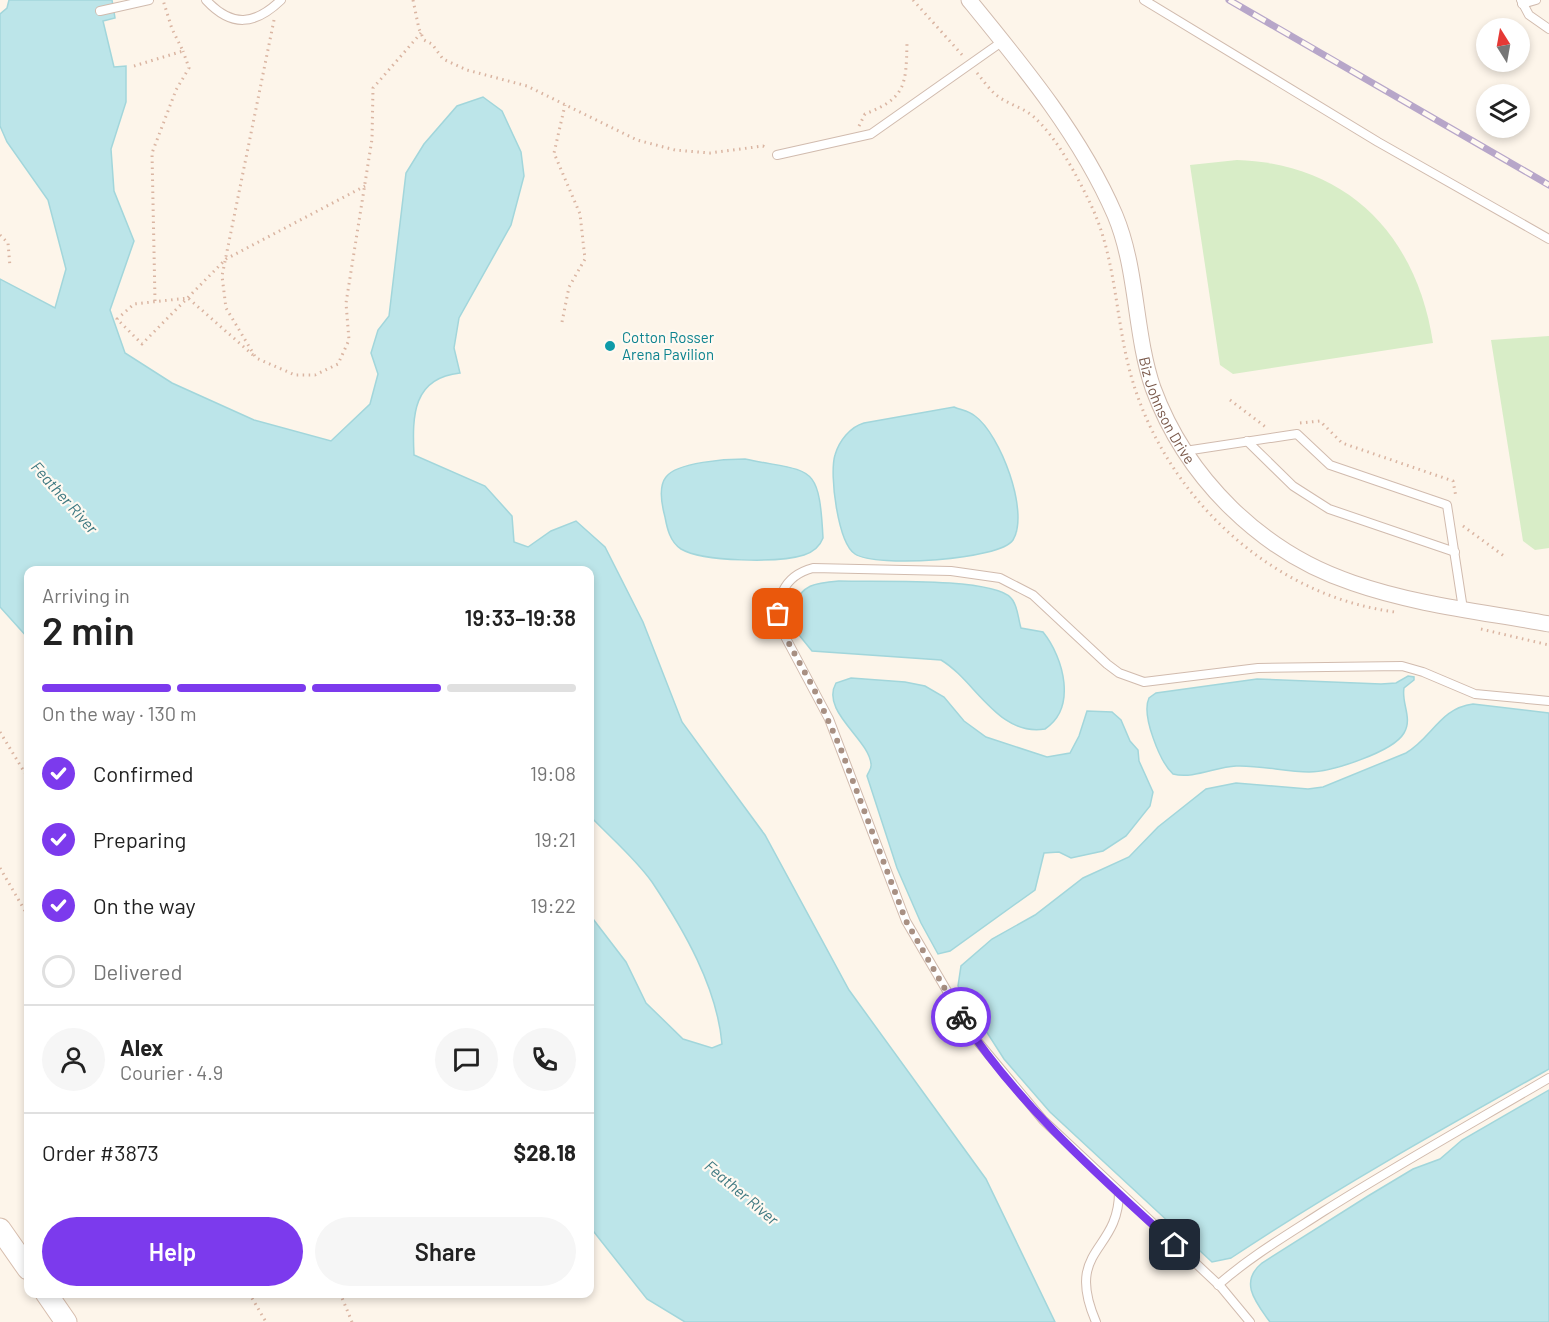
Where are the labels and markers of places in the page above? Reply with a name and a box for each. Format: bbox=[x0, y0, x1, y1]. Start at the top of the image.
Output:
place label: Cotton Rosser Arena Pavilion bbox=[622, 328, 715, 363]
marker: Cotton Rosser Arena Pavilion bbox=[603, 339, 617, 353]
pin bbox=[752, 588, 803, 639]
pin bbox=[1149, 1219, 1200, 1270]

